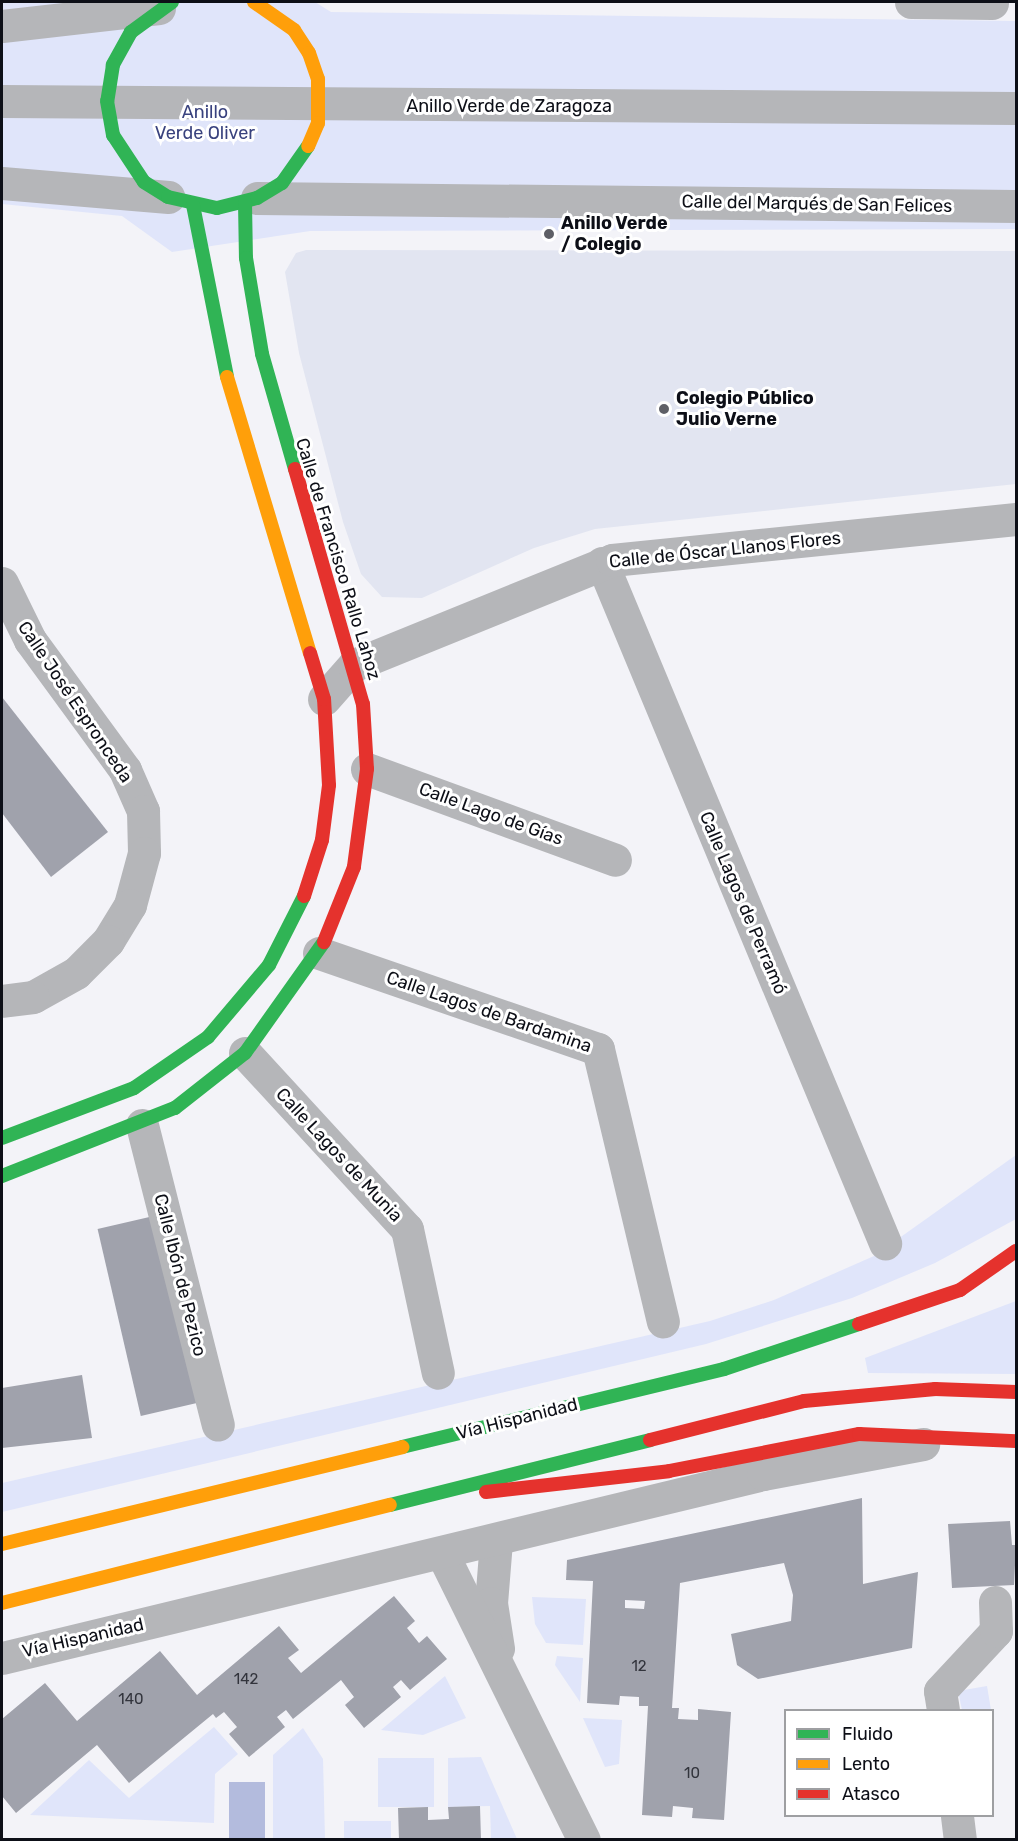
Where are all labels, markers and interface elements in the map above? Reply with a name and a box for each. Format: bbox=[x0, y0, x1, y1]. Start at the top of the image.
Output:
street label: Anillo Verde de Zaragoza bbox=[406, 95, 612, 117]
park label: Anillo Verde Oliver bbox=[155, 102, 255, 144]
street label: Calle del Marqués de San Felices bbox=[681, 191, 953, 217]
place label: Anillo Verde / Colegio bbox=[561, 213, 668, 256]
marker: Anillo Verde / Colegio bbox=[542, 227, 556, 241]
place label: Colegio Público Julio Verne bbox=[676, 388, 814, 430]
marker: Colegio Público Julio Verne bbox=[657, 402, 671, 416]
street label: Calle de Francisco Rallo Lahoz bbox=[291, 435, 385, 683]
street label: Calle de Óscar Llanos Flores bbox=[608, 527, 842, 573]
street label: Calle José Espronceda bbox=[13, 617, 137, 787]
street label: Calle Lago de Gías bbox=[416, 778, 566, 850]
street label: Calle Lagos de Perramó bbox=[695, 808, 791, 998]
street label: Calle Lagos de Bardamina bbox=[384, 967, 594, 1057]
street label: Calle Lagos de Munia bbox=[271, 1083, 407, 1227]
street label: Calle Ibón de Pezico bbox=[149, 1191, 211, 1359]
street label: Vía Hispanidad bbox=[454, 1394, 580, 1444]
street label: Vía Hispanidad bbox=[20, 1614, 146, 1662]
house number: 12 bbox=[631, 1658, 647, 1676]
house number: 142 bbox=[234, 1671, 258, 1689]
house number: 140 bbox=[118, 1691, 144, 1709]
legend bbox=[784, 1709, 994, 1817]
text: Fluido bbox=[842, 1723, 893, 1745]
text: Lento bbox=[842, 1753, 890, 1775]
house number: 10 bbox=[684, 1765, 700, 1783]
text: Atasco bbox=[842, 1783, 900, 1805]

